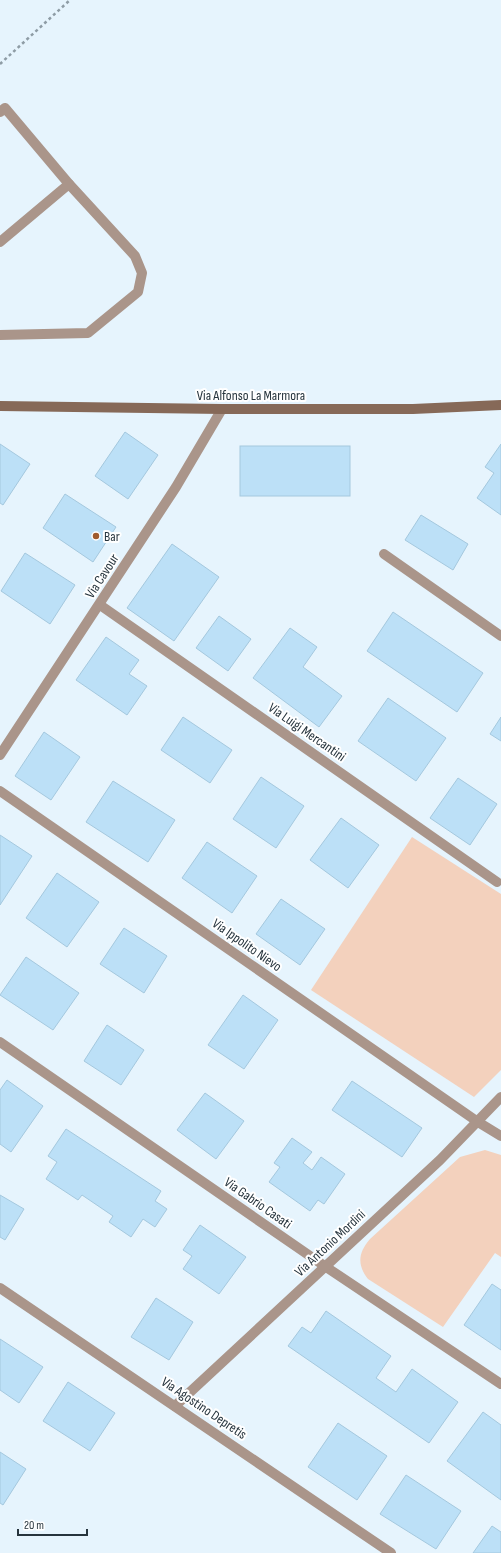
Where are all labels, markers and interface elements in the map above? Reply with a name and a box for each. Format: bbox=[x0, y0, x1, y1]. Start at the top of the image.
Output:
street label: Via Alfonso La Marmora bbox=[197, 387, 305, 404]
place label: Bar bbox=[104, 528, 120, 545]
marker: Bar bbox=[91, 531, 101, 541]
street label: Via Cavour bbox=[81, 551, 123, 601]
street label: Via Luigi Mercantini bbox=[265, 699, 349, 765]
street label: Via Ippolito Nievo bbox=[209, 915, 285, 975]
street label: Via Gabrio Casati bbox=[221, 1174, 295, 1232]
street label: Via Antonio Mordini bbox=[291, 1206, 369, 1280]
street label: Via Agostino Depretis bbox=[158, 1373, 250, 1443]
scale bar bbox=[18, 1511, 87, 1537]
text: 20 m bbox=[24, 1518, 44, 1533]

